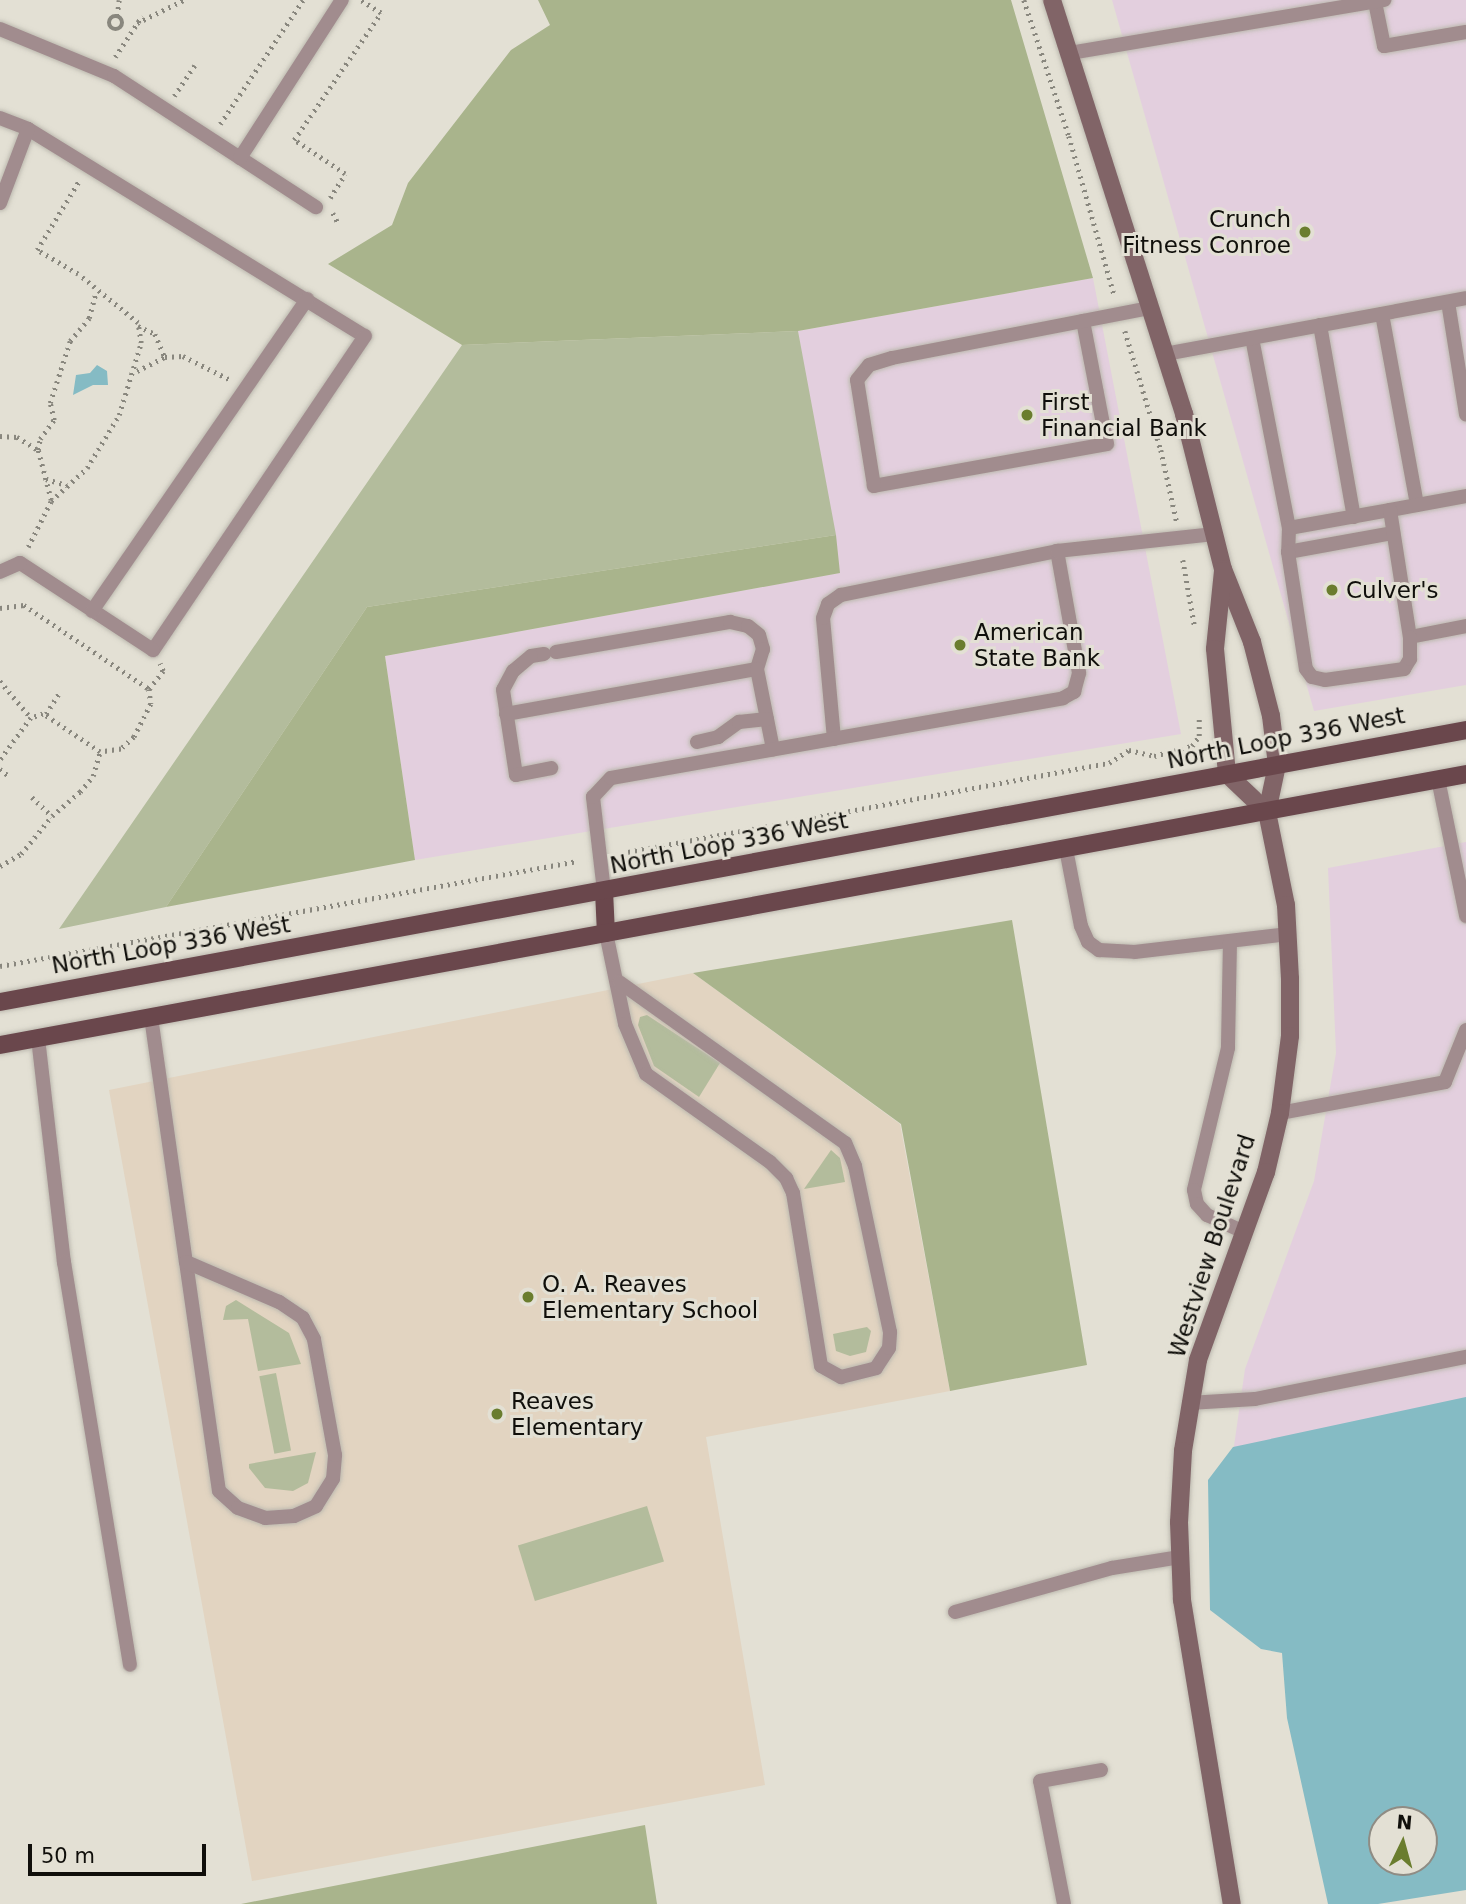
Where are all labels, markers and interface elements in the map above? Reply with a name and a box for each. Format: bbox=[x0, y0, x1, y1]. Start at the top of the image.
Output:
place label: Crunch Fitness Conroe bbox=[1122, 205, 1291, 259]
marker: Crunch Fitness Conroe bbox=[1297, 224, 1313, 240]
place label: First Financial Bank bbox=[1041, 388, 1207, 442]
marker: First Financial Bank bbox=[1019, 407, 1035, 423]
place label: Culver's bbox=[1346, 576, 1439, 604]
marker: Culver's bbox=[1324, 582, 1340, 598]
place label: American State Bank bbox=[974, 618, 1100, 672]
marker: American State Bank bbox=[952, 637, 968, 653]
street label: North Loop 336 West bbox=[1165, 701, 1407, 775]
street label: North Loop 336 West bbox=[608, 806, 850, 880]
street label: North Loop 336 West bbox=[50, 910, 292, 980]
street label: Westview Boulevard bbox=[1163, 1131, 1261, 1361]
place label: O. A. Reaves Elementary School bbox=[542, 1270, 758, 1324]
marker: O. A. Reaves Elementary School bbox=[520, 1289, 536, 1305]
place label: Reaves Elementary bbox=[511, 1387, 643, 1441]
marker: Reaves Elementary bbox=[489, 1406, 505, 1422]
north arrow bbox=[1368, 1806, 1438, 1876]
text: N bbox=[1396, 1810, 1414, 1834]
scale bar bbox=[32, 1830, 210, 1874]
text: 50 m bbox=[41, 1844, 95, 1868]

